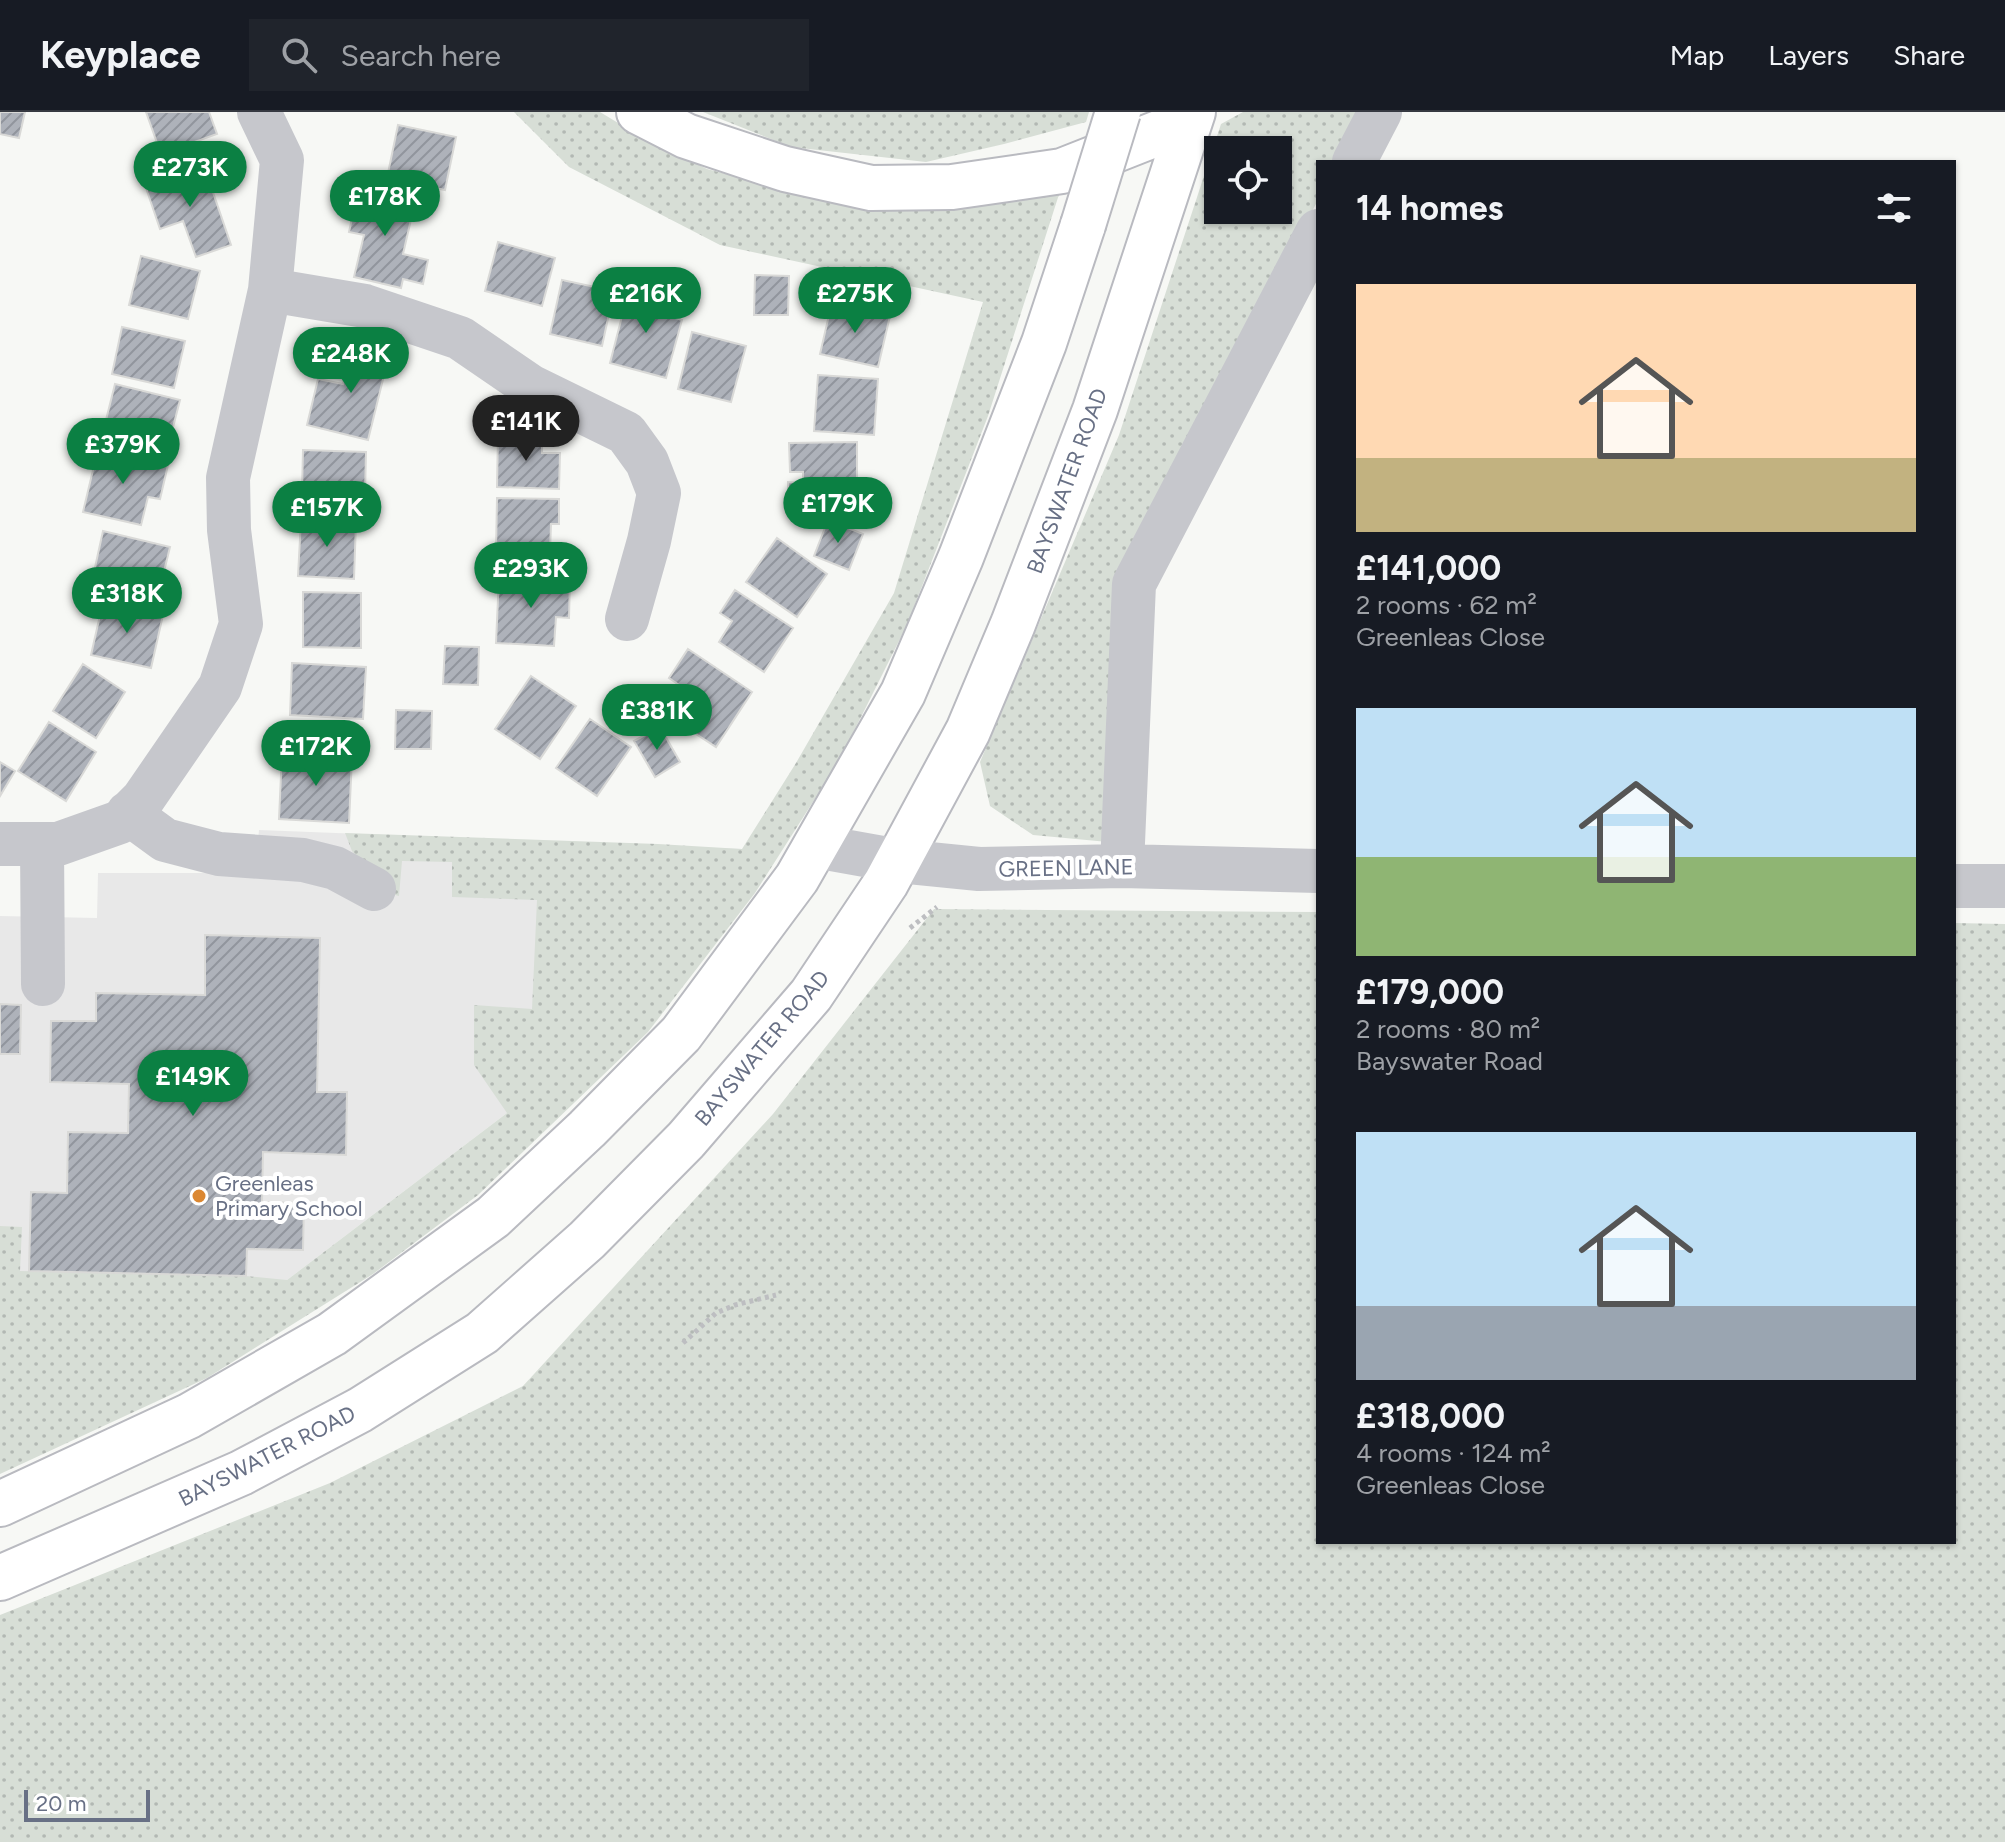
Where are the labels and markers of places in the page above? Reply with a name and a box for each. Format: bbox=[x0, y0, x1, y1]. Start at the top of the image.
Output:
pin: £273K bbox=[134, 141, 246, 209]
pin: £178K bbox=[329, 170, 441, 238]
pin: £216K bbox=[590, 267, 702, 335]
pin: £275K bbox=[799, 267, 911, 335]
pin: £248K bbox=[295, 327, 407, 395]
pin: £141K bbox=[470, 395, 582, 463]
pin: £379K bbox=[67, 418, 179, 486]
pin: £179K bbox=[782, 477, 894, 545]
pin: £157K bbox=[271, 481, 383, 549]
pin: £293K bbox=[475, 542, 587, 610]
pin: £318K bbox=[71, 567, 183, 635]
pin: £381K bbox=[601, 684, 713, 752]
pin: £172K bbox=[260, 720, 372, 788]
pin: £149K bbox=[137, 1050, 249, 1118]
place label: Greenleas Primary School bbox=[215, 1170, 363, 1222]
marker: Greenleas Primary School bbox=[190, 1187, 208, 1205]

